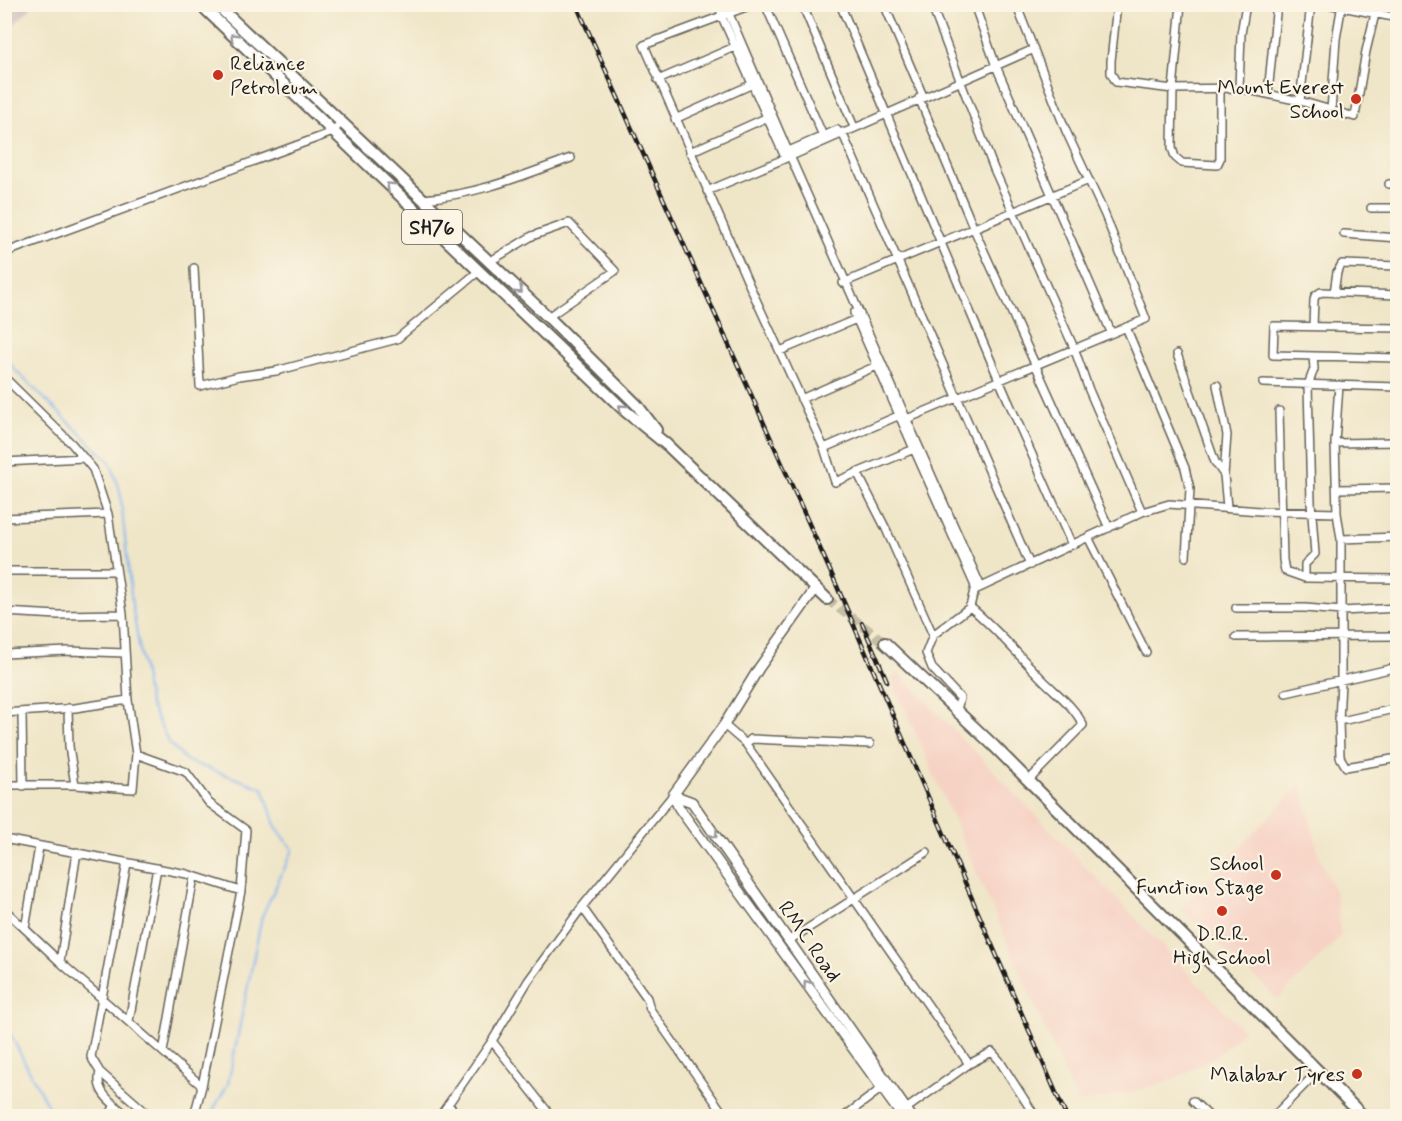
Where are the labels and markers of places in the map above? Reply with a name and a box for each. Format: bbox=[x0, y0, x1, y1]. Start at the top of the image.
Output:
place label: Reliance Petroleum bbox=[230, 50, 318, 102]
marker: Reliance Petroleum bbox=[211, 68, 225, 82]
place label: Mount Everest School bbox=[1217, 74, 1344, 126]
marker: Mount Everest School bbox=[1349, 92, 1363, 106]
place label: School Function Stage bbox=[1136, 850, 1264, 902]
marker: School Function Stage bbox=[1269, 868, 1283, 882]
marker: D.R.R. High School bbox=[1215, 904, 1229, 918]
place label: D.R.R. High School bbox=[1173, 920, 1271, 974]
place label: Malabar Tyres bbox=[1210, 1061, 1345, 1089]
marker: Malabar Tyres bbox=[1350, 1067, 1364, 1081]

